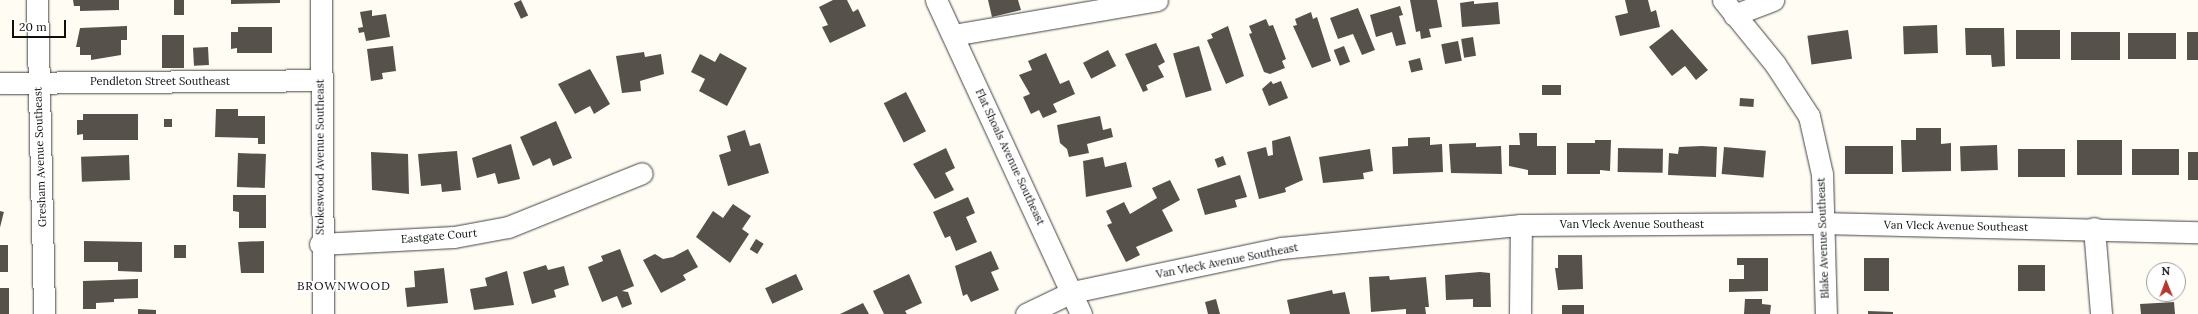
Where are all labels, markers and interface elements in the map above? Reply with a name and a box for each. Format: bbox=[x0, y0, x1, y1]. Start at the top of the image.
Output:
scale bar bbox=[14, 12, 68, 38]
text: 20 m bbox=[19, 19, 47, 34]
street label: Pendleton Street Southeast bbox=[90, 74, 230, 88]
street label: Stokeswood Avenue Southeast bbox=[313, 79, 327, 235]
street label: Gresham Avenue Southeast bbox=[31, 87, 49, 227]
street label: Flat Shoals Avenue Southeast bbox=[973, 87, 1047, 227]
street label: Blake Avenue Southeast bbox=[1814, 177, 1832, 299]
street label: Van Vleck Avenue Southeast bbox=[1560, 217, 1704, 231]
street label: Van Vleck Avenue Southeast bbox=[1884, 218, 2028, 234]
street label: Eastgate Court bbox=[400, 226, 478, 246]
street label: Van Vleck Avenue Southeast bbox=[1155, 241, 1299, 281]
north arrow bbox=[2146, 262, 2186, 302]
text: N bbox=[2161, 264, 2170, 278]
district label: BROWNWOOD bbox=[297, 279, 391, 293]

